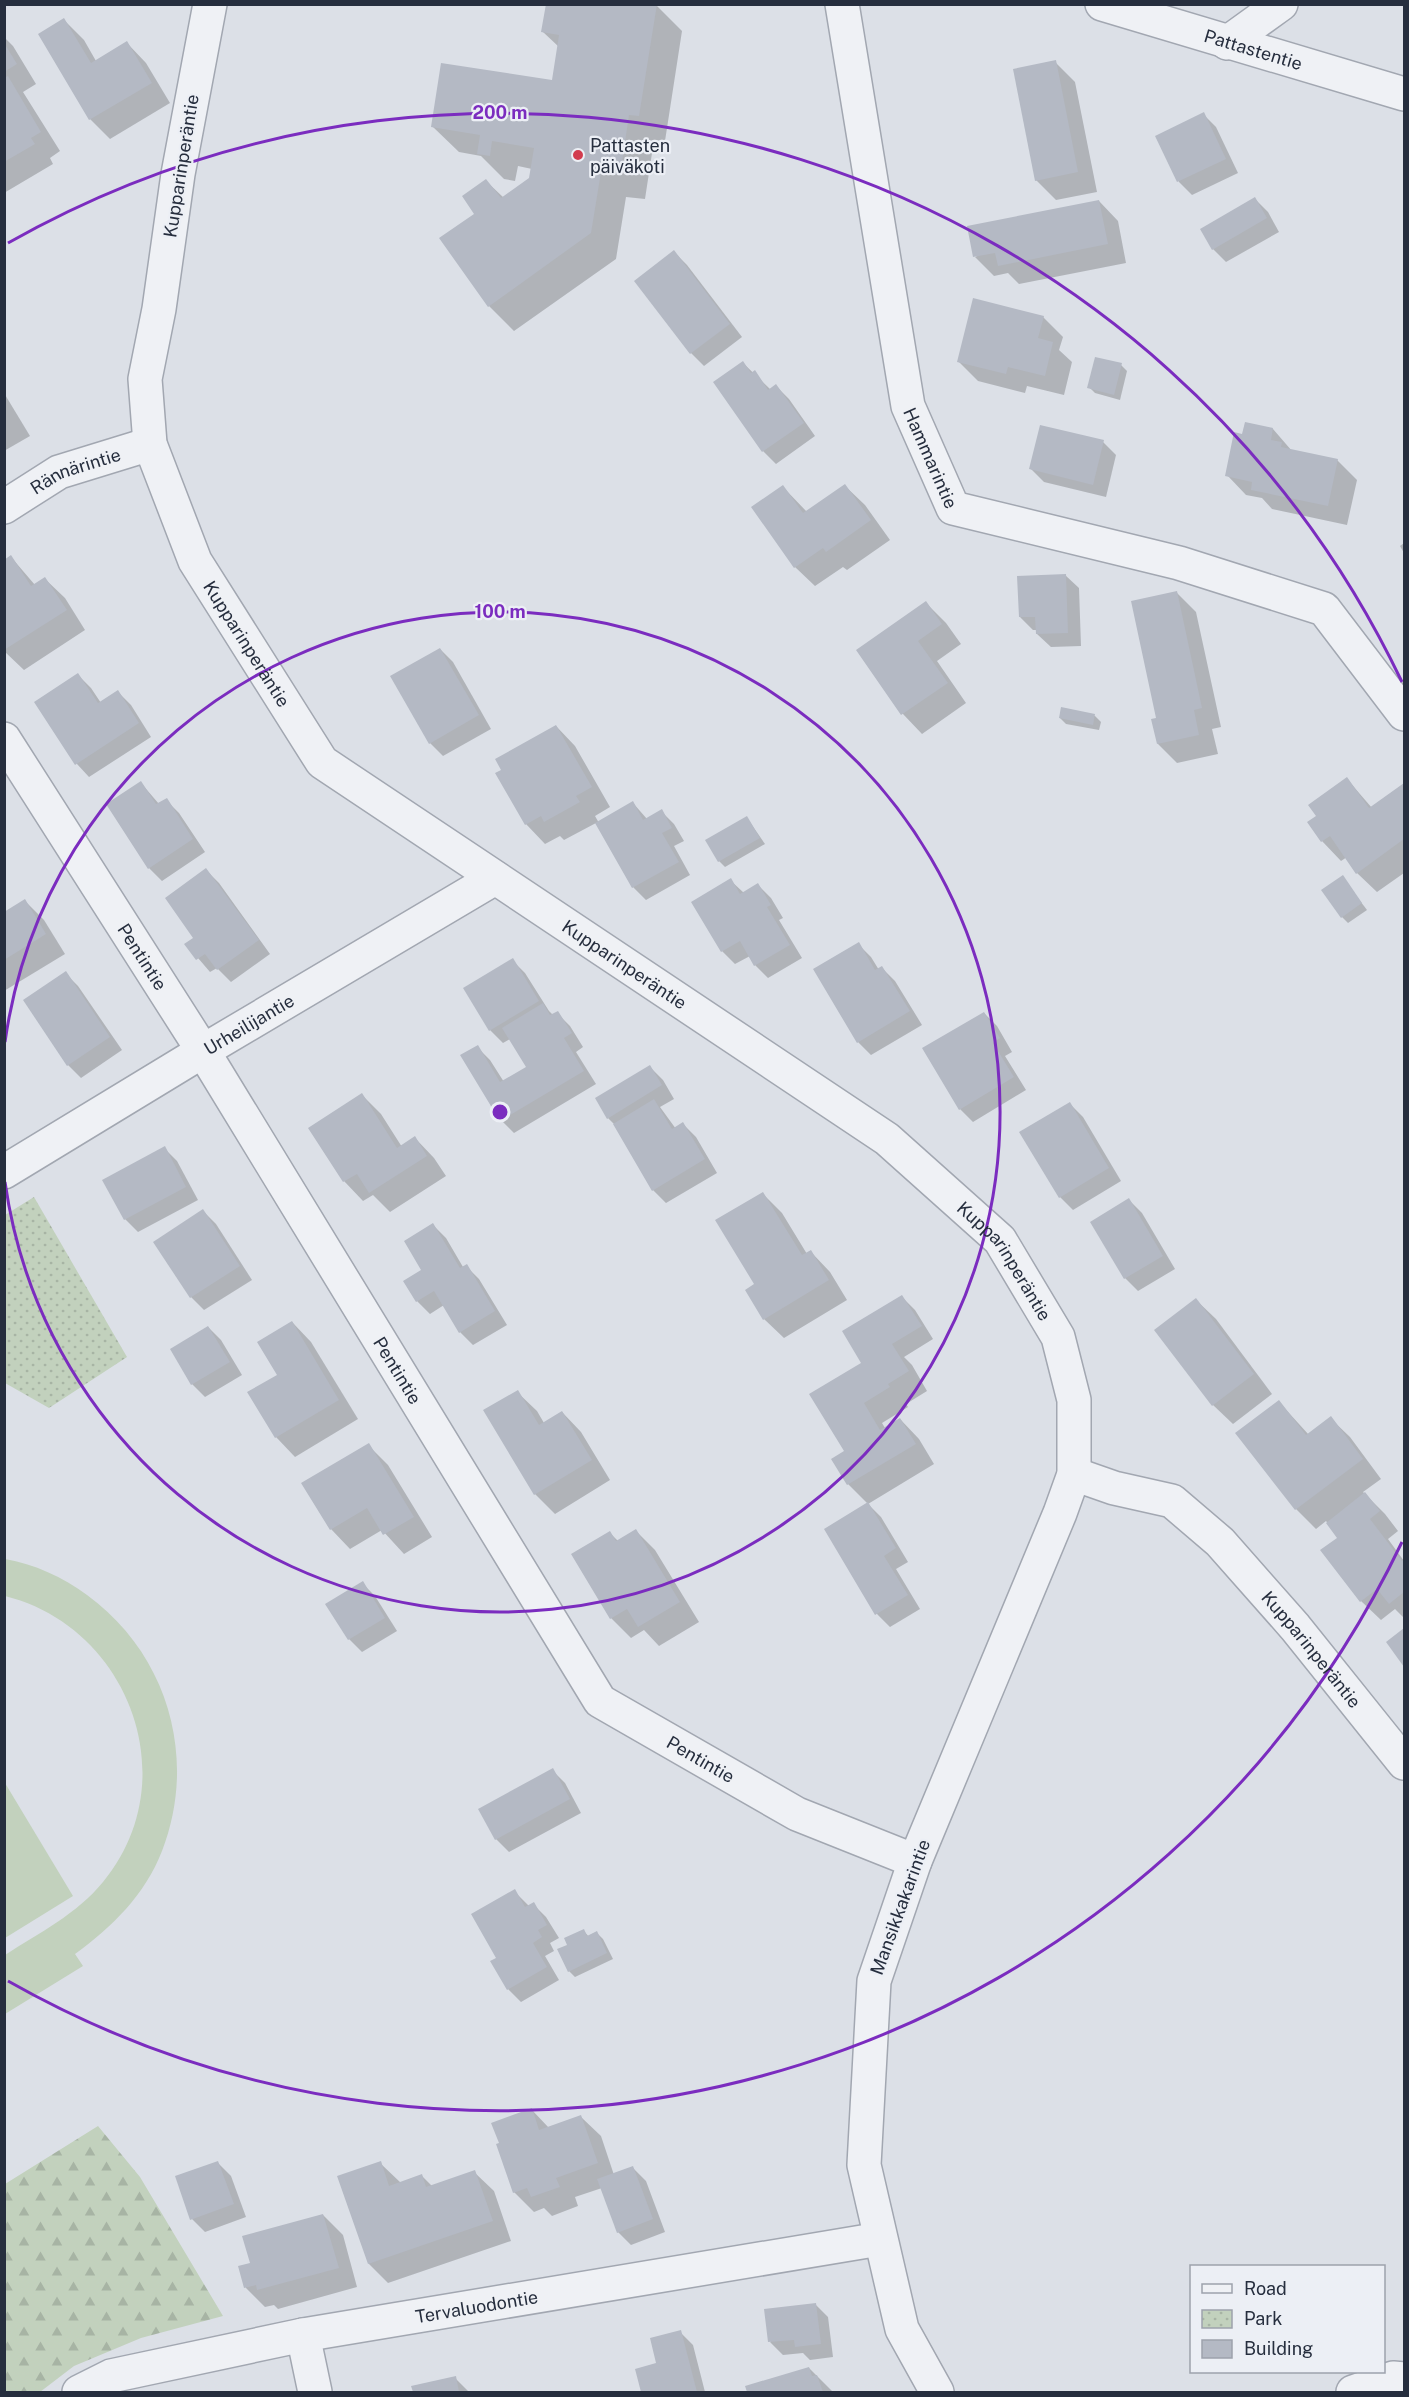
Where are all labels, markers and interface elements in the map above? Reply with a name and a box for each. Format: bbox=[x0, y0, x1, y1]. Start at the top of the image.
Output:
street label: Pattastentie bbox=[1202, 25, 1305, 74]
street label: Kupparinperäntie bbox=[159, 93, 203, 239]
text: 200 m bbox=[473, 102, 527, 123]
place label: Pattasten päiväkoti bbox=[590, 135, 670, 177]
marker: Pattasten päiväkoti bbox=[571, 148, 585, 162]
street label: Hammarintie bbox=[899, 404, 962, 511]
street label: Rännärintie bbox=[26, 443, 123, 498]
street label: Kupparinperäntie bbox=[200, 577, 295, 711]
text: 100 m bbox=[474, 601, 526, 622]
street label: Kupparinperäntie bbox=[559, 915, 691, 1013]
street label: Pentintie bbox=[114, 919, 172, 994]
street label: Urheilijantie bbox=[200, 989, 298, 1059]
centre of rings bbox=[490, 1102, 510, 1122]
street label: Kupparinperäntie bbox=[953, 1197, 1056, 1324]
street label: Pentintie bbox=[369, 1333, 426, 1408]
street label: Kupparinperäntie bbox=[1257, 1586, 1366, 1712]
street label: Pentintie bbox=[663, 1731, 739, 1787]
street label: Mansikkakarintie bbox=[866, 1836, 934, 1978]
legend bbox=[1190, 2265, 1385, 2373]
text: Road bbox=[1244, 2278, 1287, 2299]
street label: Tervaluodontie bbox=[414, 2286, 539, 2327]
text: Park bbox=[1244, 2308, 1282, 2329]
text: Building bbox=[1244, 2338, 1313, 2359]

